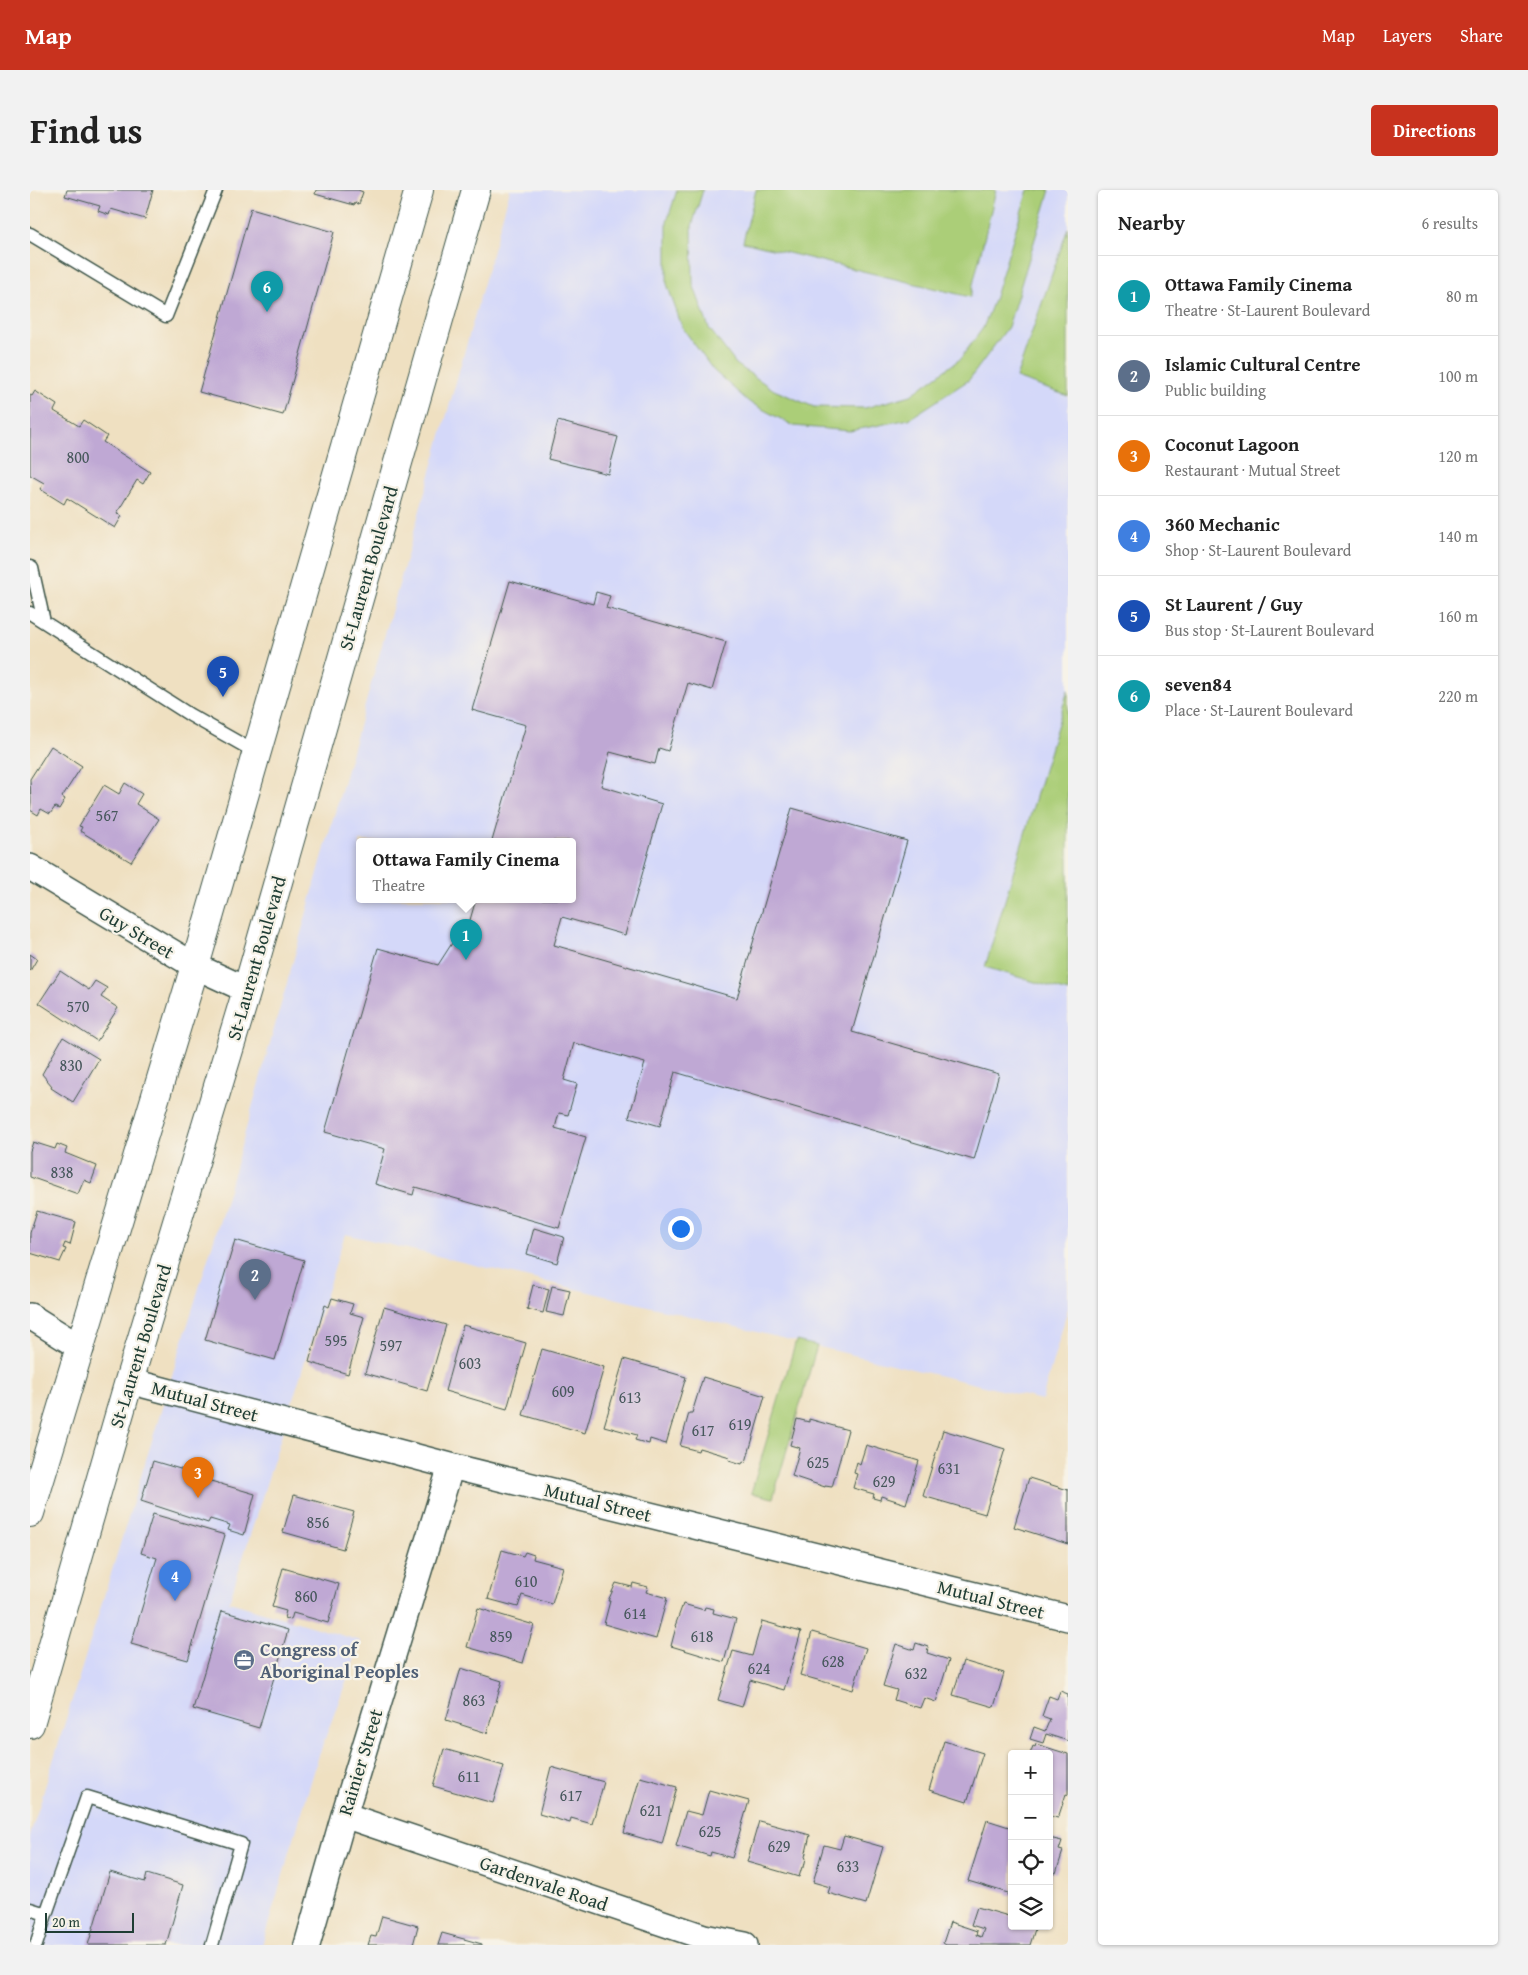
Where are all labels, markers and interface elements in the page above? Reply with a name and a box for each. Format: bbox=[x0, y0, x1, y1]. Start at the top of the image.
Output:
text: Map bbox=[25, 18, 72, 53]
text: Map bbox=[1322, 22, 1355, 49]
text: Layers bbox=[1383, 22, 1432, 49]
text: Share bbox=[1460, 22, 1503, 49]
text: Find us bbox=[30, 105, 143, 156]
button: Directions bbox=[1371, 105, 1498, 156]
text: Nearby bbox=[1118, 207, 1185, 238]
text: 6 results bbox=[1421, 211, 1478, 235]
text: Ottawa Family Cinema bbox=[1165, 270, 1352, 298]
pin: 6 bbox=[251, 271, 283, 312]
text: 1 bbox=[1130, 284, 1138, 308]
text: 80 m bbox=[1446, 284, 1478, 308]
text: Theatre · St-Laurent Boulevard bbox=[1165, 298, 1370, 322]
text: Islamic Cultural Centre bbox=[1165, 350, 1361, 378]
text: 2 bbox=[1130, 364, 1138, 388]
text: 100 m bbox=[1438, 364, 1478, 388]
text: Public building bbox=[1165, 378, 1266, 402]
text: Coconut Lagoon bbox=[1165, 430, 1299, 458]
text: 3 bbox=[1130, 444, 1138, 468]
text: 120 m bbox=[1438, 444, 1478, 468]
house number: 800 bbox=[66, 445, 90, 469]
text: Restaurant · Mutual Street bbox=[1165, 458, 1340, 482]
street label: St-Laurent Boulevard bbox=[331, 482, 405, 654]
text: 360 Mechanic bbox=[1165, 510, 1280, 538]
text: 4 bbox=[1130, 524, 1138, 548]
text: 140 m bbox=[1438, 524, 1478, 548]
text: Shop · St-Laurent Boulevard bbox=[1165, 538, 1351, 562]
text: St Laurent / Guy bbox=[1165, 590, 1303, 618]
text: 5 bbox=[1130, 604, 1138, 628]
text: 160 m bbox=[1438, 604, 1478, 628]
text: Bus stop · St-Laurent Boulevard bbox=[1165, 618, 1374, 642]
pin: 5 bbox=[207, 656, 239, 697]
text: seven84 bbox=[1165, 670, 1232, 698]
text: 6 bbox=[1130, 684, 1138, 708]
text: 220 m bbox=[1438, 684, 1478, 708]
text: Place · St-Laurent Boulevard bbox=[1165, 698, 1353, 722]
house number: 567 bbox=[95, 803, 119, 827]
popup bbox=[356, 838, 576, 903]
text: Ottawa Family Cinema bbox=[372, 845, 560, 873]
street label: St-Laurent Boulevard bbox=[219, 872, 293, 1044]
text: Theatre bbox=[372, 873, 425, 897]
street label: Guy Street bbox=[94, 899, 180, 966]
pin: 1 bbox=[450, 919, 482, 960]
house number: 570 bbox=[66, 994, 90, 1018]
house number: 830 bbox=[59, 1053, 83, 1077]
house number: 838 bbox=[50, 1160, 74, 1184]
your location bbox=[668, 1216, 694, 1242]
pin: 2 bbox=[239, 1259, 271, 1300]
street label: St-Laurent Boulevard bbox=[102, 1260, 178, 1431]
house number: 595 bbox=[324, 1328, 348, 1352]
house number: 597 bbox=[379, 1333, 403, 1357]
house number: 603 bbox=[458, 1351, 482, 1375]
street label: Mutual Street bbox=[149, 1373, 262, 1429]
house number: 609 bbox=[551, 1379, 575, 1403]
house number: 613 bbox=[618, 1385, 642, 1409]
house number: 619 bbox=[728, 1412, 752, 1436]
house number: 617 bbox=[691, 1418, 715, 1442]
house number: 625 bbox=[806, 1450, 830, 1474]
house number: 631 bbox=[937, 1456, 961, 1480]
pin: 3 bbox=[182, 1457, 214, 1498]
house number: 629 bbox=[872, 1469, 896, 1493]
street label: Mutual Street bbox=[542, 1475, 655, 1529]
house number: 856 bbox=[306, 1510, 330, 1534]
pin: 4 bbox=[159, 1560, 191, 1601]
house number: 610 bbox=[514, 1569, 538, 1593]
street label: Mutual Street bbox=[935, 1572, 1048, 1626]
house number: 860 bbox=[294, 1584, 318, 1608]
house number: 614 bbox=[623, 1601, 647, 1625]
house number: 859 bbox=[489, 1624, 513, 1648]
house number: 618 bbox=[690, 1624, 714, 1648]
place label: Congress of Aboriginal Peoples bbox=[260, 1635, 419, 1685]
office icon: Congress of Aboriginal Peoples bbox=[232, 1648, 256, 1672]
house number: 628 bbox=[821, 1649, 845, 1673]
house number: 624 bbox=[747, 1656, 771, 1680]
house number: 632 bbox=[904, 1661, 928, 1685]
house number: 863 bbox=[462, 1688, 486, 1712]
street label: Rainier Street bbox=[330, 1705, 390, 1819]
map controls bbox=[1008, 1750, 1053, 1930]
button: + bbox=[1008, 1750, 1053, 1795]
house number: 611 bbox=[457, 1764, 481, 1788]
house number: 617 bbox=[559, 1783, 583, 1807]
button: − bbox=[1008, 1795, 1053, 1840]
house number: 621 bbox=[639, 1798, 663, 1822]
house number: 625 bbox=[698, 1819, 722, 1843]
house number: 629 bbox=[767, 1834, 791, 1858]
button: locate bbox=[1008, 1840, 1053, 1885]
street label: Gardenvale Road bbox=[476, 1848, 613, 1918]
house number: 633 bbox=[836, 1854, 860, 1878]
button: layers bbox=[1008, 1885, 1053, 1930]
scale bar bbox=[45, 1910, 134, 1933]
text: 20 m bbox=[52, 1912, 80, 1932]

